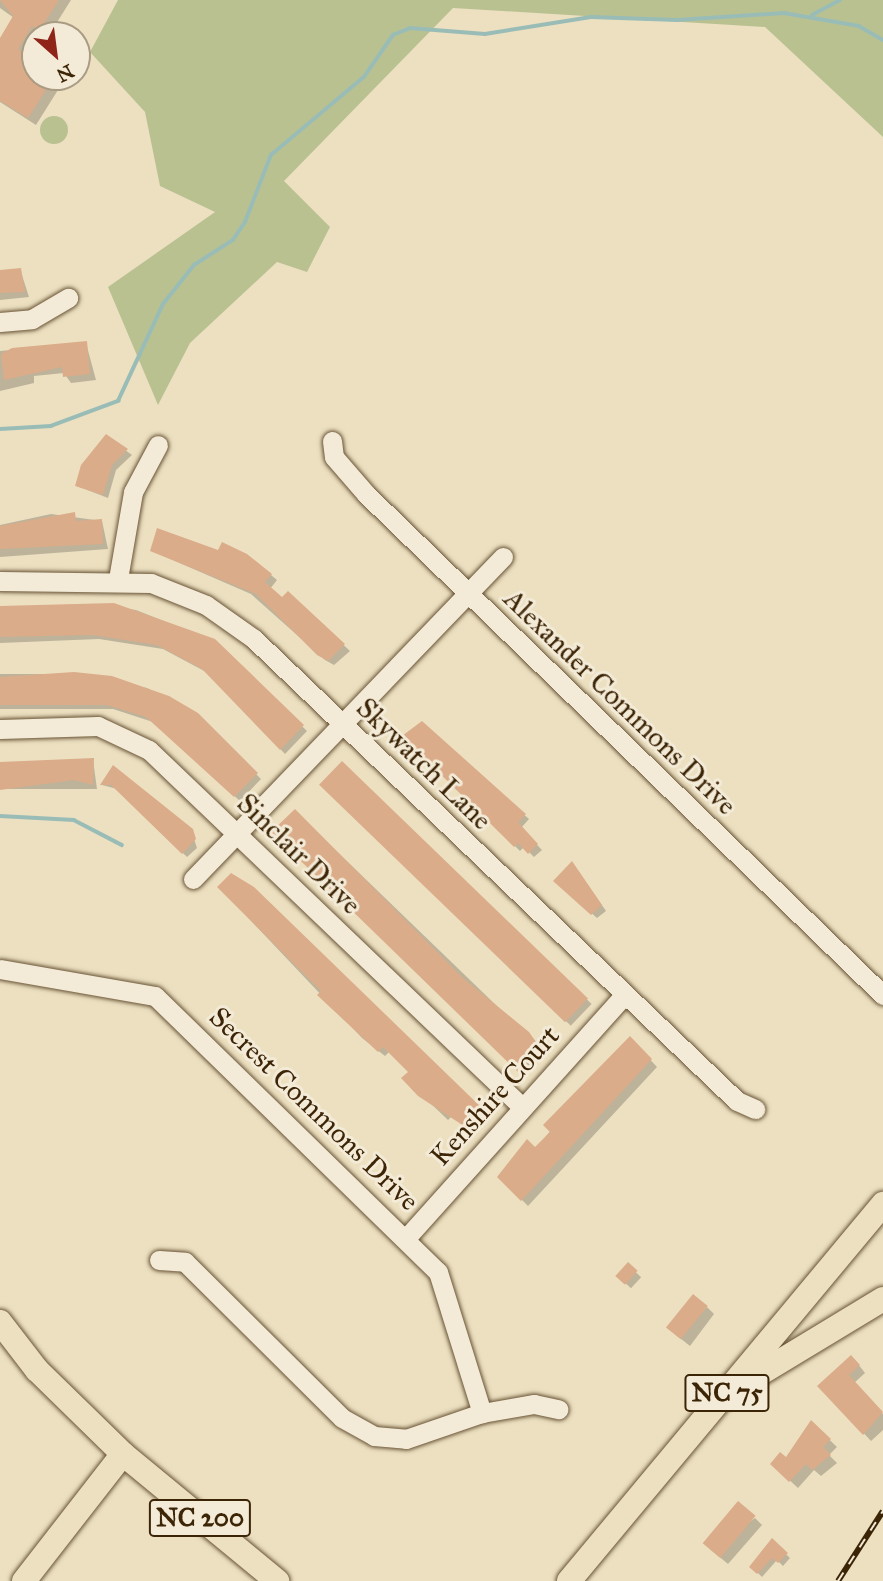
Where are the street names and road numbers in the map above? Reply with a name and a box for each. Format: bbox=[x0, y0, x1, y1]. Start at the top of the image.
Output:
street label: Alexander Commons Drive bbox=[497, 582, 743, 822]
street label: Skywatch Lane bbox=[349, 691, 499, 837]
street label: Sinclair Drive bbox=[230, 787, 368, 921]
street label: Secrest Commons Drive bbox=[202, 1000, 426, 1218]
street label: Kenshire Court bbox=[423, 1019, 567, 1173]
road number: NC 75 bbox=[683, 1370, 771, 1416]
road number: NC 200 bbox=[148, 1496, 252, 1540]

